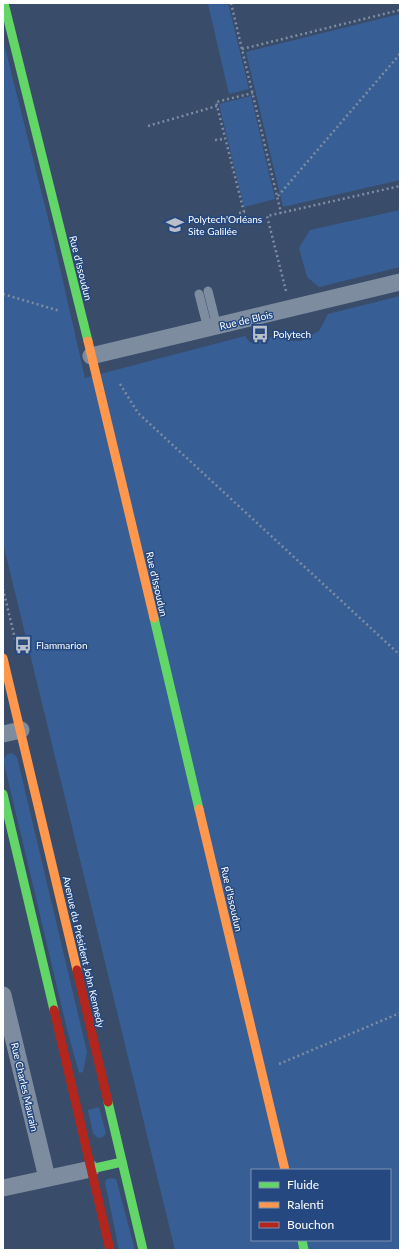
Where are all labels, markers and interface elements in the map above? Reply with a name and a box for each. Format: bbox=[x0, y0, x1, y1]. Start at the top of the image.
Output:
place label: Polytech'Orléans Site Galilée bbox=[188, 213, 262, 237]
school or university icon: Polytech'Orléans Site Galilée bbox=[165, 215, 185, 235]
street label: Rue d'Issoudun bbox=[67, 234, 95, 302]
street label: Rue de Blois bbox=[218, 308, 274, 332]
bus stop icon: Polytech bbox=[250, 324, 270, 344]
place label: Polytech bbox=[273, 328, 311, 340]
street label: Rue d'Issoudun bbox=[144, 550, 170, 618]
bus stop icon: Flammarion bbox=[13, 635, 33, 655]
place label: Flammarion bbox=[36, 639, 88, 651]
street label: Rue d'Issoudun bbox=[219, 865, 245, 933]
street label: Avenue du Président John Kennedy bbox=[61, 875, 107, 1030]
street label: Rue Charles Maurain bbox=[9, 1041, 41, 1133]
legend bbox=[251, 1169, 391, 1241]
text: Fluide bbox=[287, 1177, 319, 1192]
text: Ralenti bbox=[287, 1197, 324, 1212]
text: Bouchon bbox=[287, 1217, 334, 1232]

